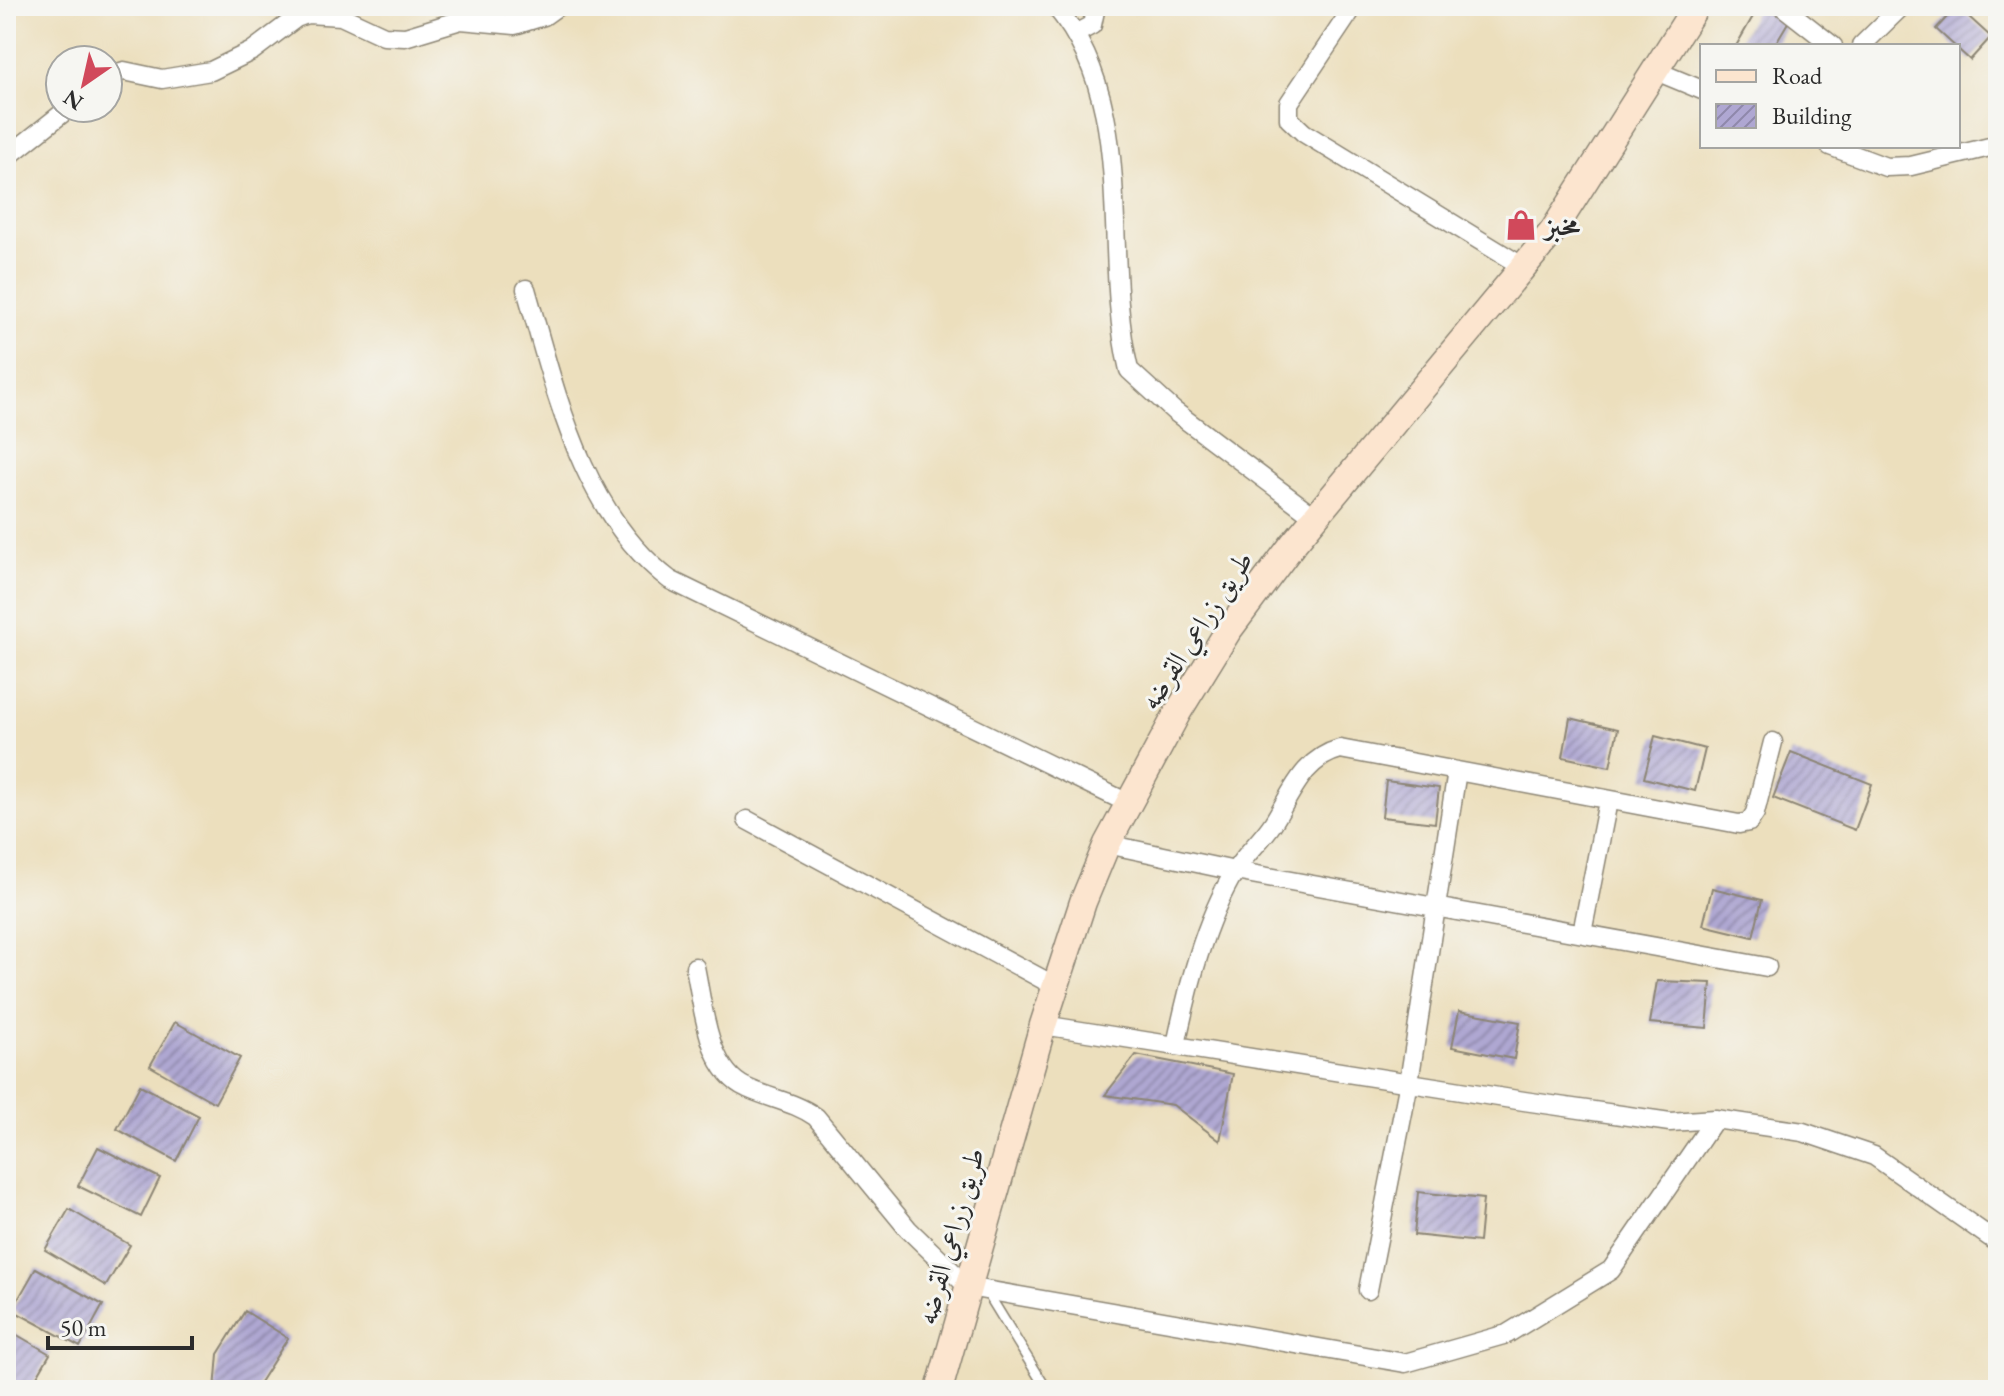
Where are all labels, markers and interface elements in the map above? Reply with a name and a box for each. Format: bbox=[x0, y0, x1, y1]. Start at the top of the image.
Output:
north arrow bbox=[44, 44, 124, 124]
legend bbox=[1700, 44, 1960, 148]
text: Road bbox=[1772, 60, 1823, 91]
text: N bbox=[57, 83, 89, 117]
text: Building bbox=[1772, 100, 1852, 131]
place label: مخبز bbox=[1542, 207, 1581, 243]
shop icon: مخبز bbox=[1504, 208, 1538, 242]
street label: طريق زراعي القرضه bbox=[1131, 544, 1265, 719]
street label: طريق زراعي القرضه bbox=[908, 1143, 997, 1330]
scale bar bbox=[48, 1300, 192, 1350]
text: 50 m bbox=[60, 1312, 107, 1343]

